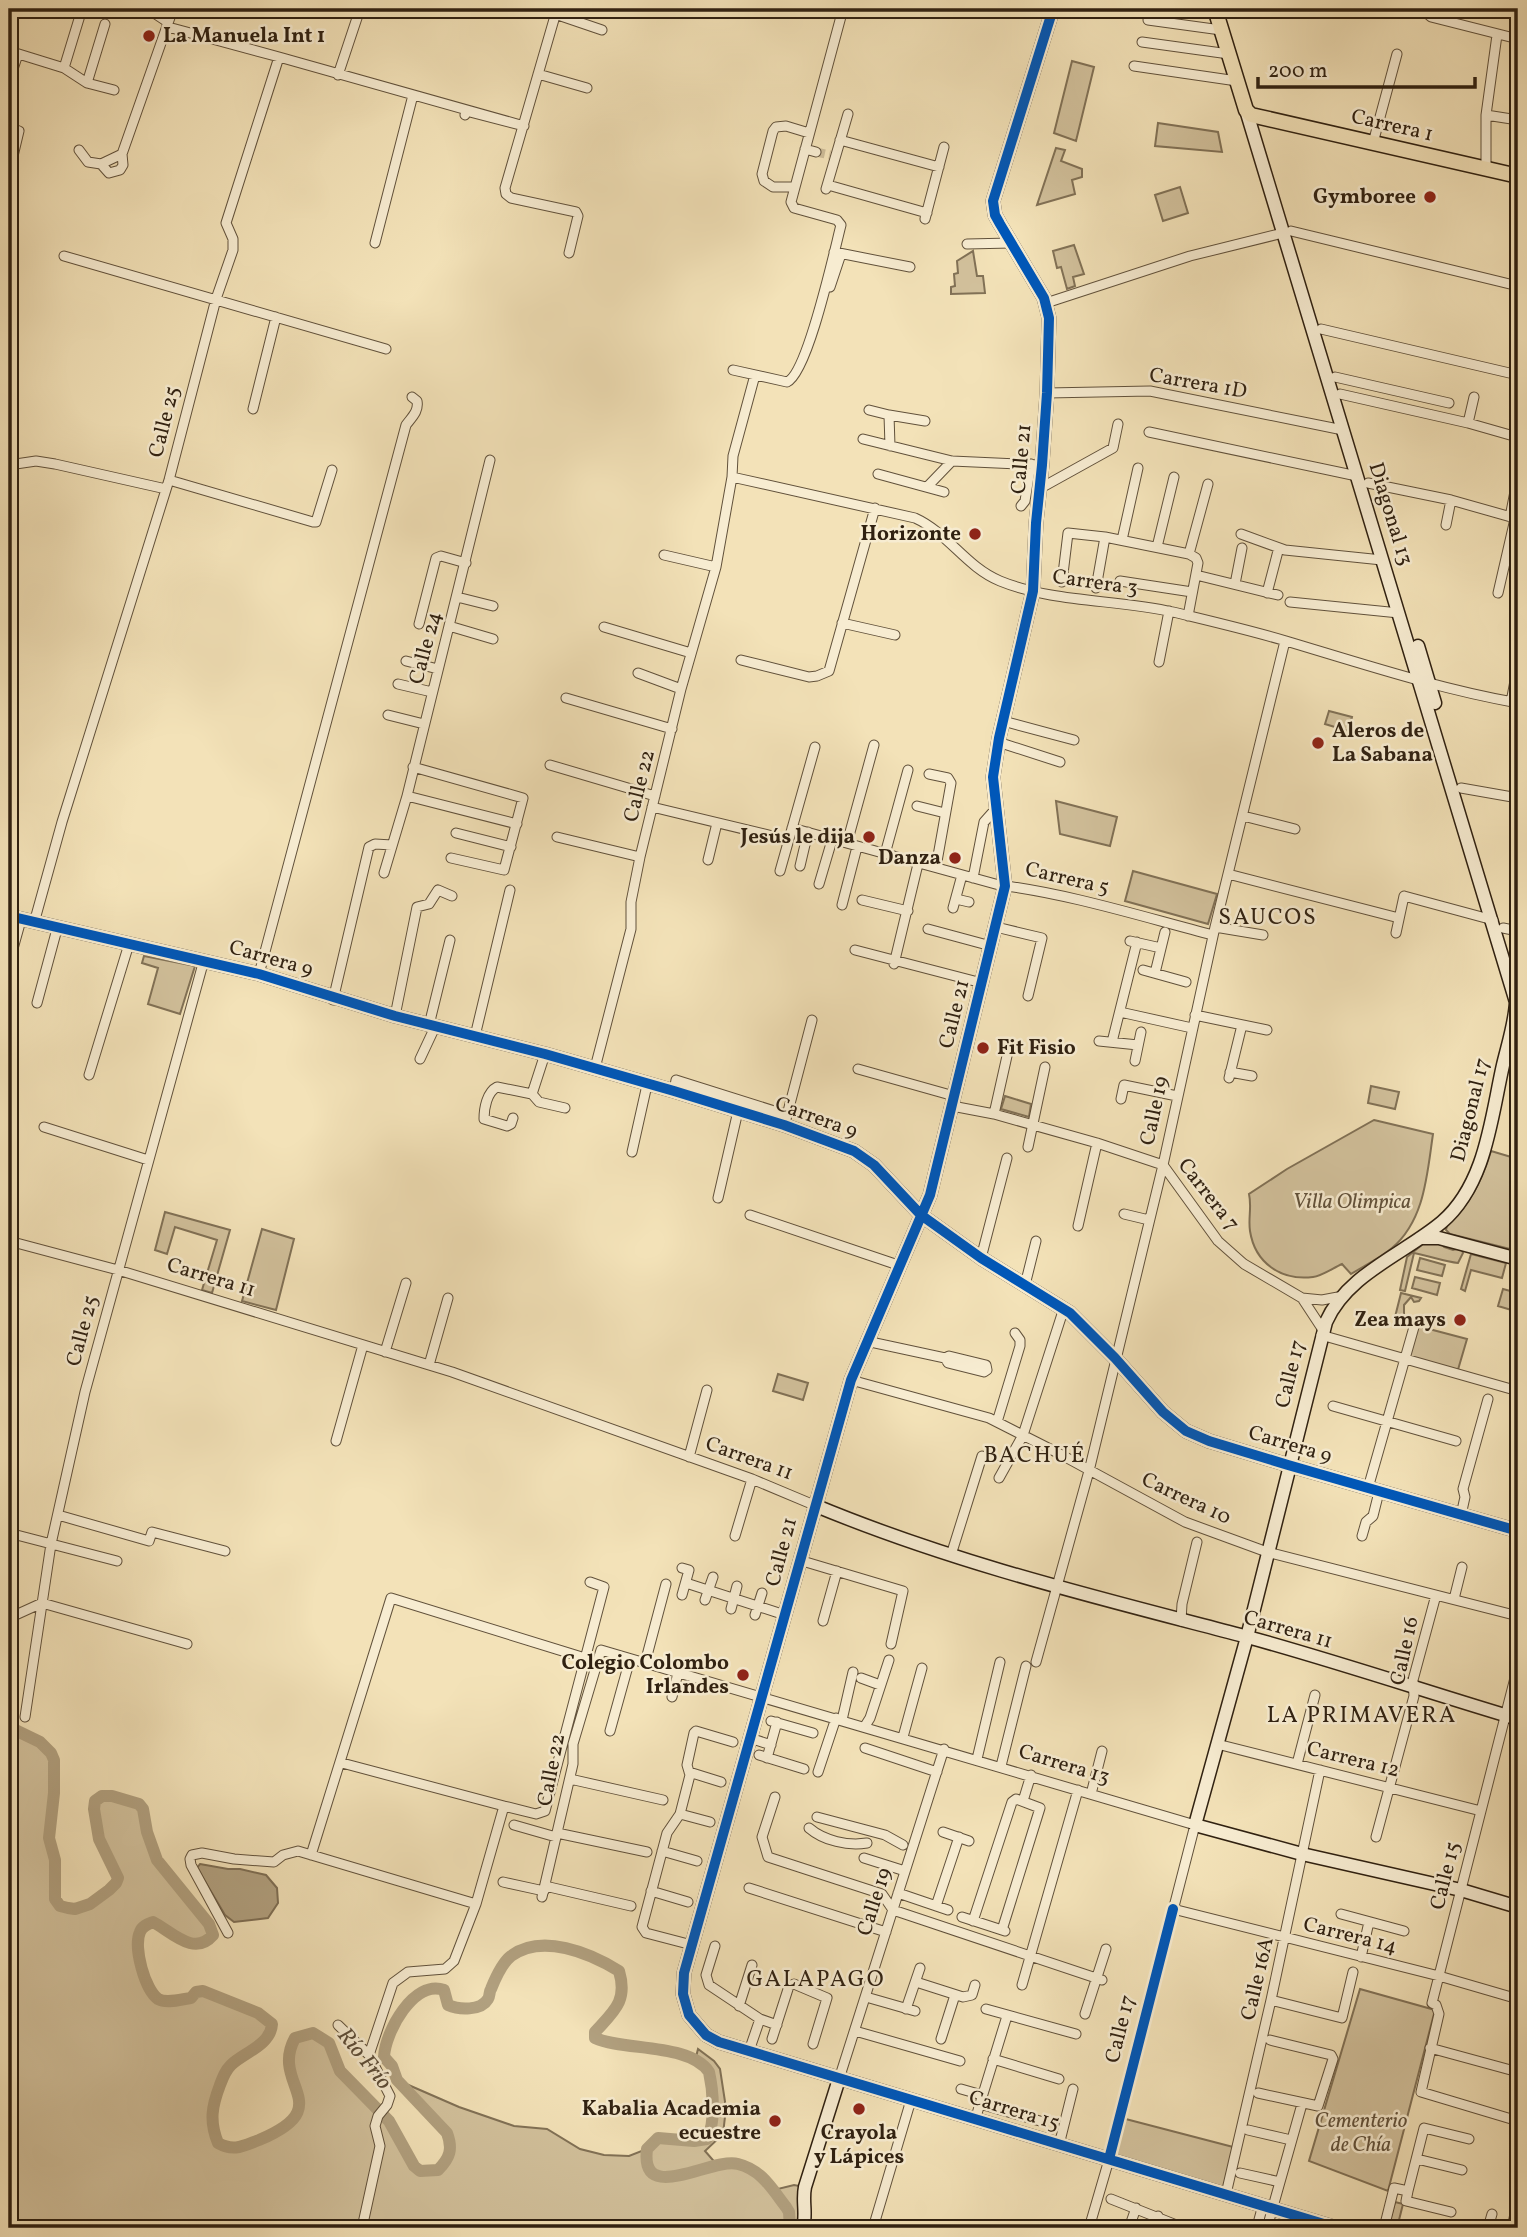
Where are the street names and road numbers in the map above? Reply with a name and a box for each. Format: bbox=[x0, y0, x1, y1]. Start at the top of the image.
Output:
street label: Carrera 1 bbox=[1348, 102, 1436, 150]
street label: Carrera 1D bbox=[1147, 361, 1249, 407]
street label: Calle 25 bbox=[142, 383, 188, 461]
street label: Calle 21 bbox=[1004, 423, 1040, 495]
street label: Diagonal 13 bbox=[1361, 459, 1419, 569]
street label: Carrera 3 bbox=[1050, 563, 1140, 603]
street label: Calle 24 bbox=[402, 608, 450, 688]
street label: Calle 22 bbox=[617, 747, 663, 825]
street label: Carrera 5 bbox=[1022, 855, 1112, 903]
street label: Carrera 9 bbox=[226, 933, 316, 985]
street label: Calle 21 bbox=[932, 976, 978, 1052]
street label: Diagonal 17 bbox=[1444, 1055, 1498, 1165]
street label: Calle 19 bbox=[1134, 1074, 1176, 1148]
street label: Carrera 9 bbox=[771, 1090, 861, 1146]
street label: Carrera 7 bbox=[1170, 1152, 1246, 1238]
street label: Carrera 11 bbox=[163, 1251, 259, 1305]
street label: Calle 25 bbox=[60, 1292, 106, 1370]
street label: Calle 17 bbox=[1269, 1337, 1313, 1411]
street label: Carrera 9 bbox=[1245, 1419, 1335, 1471]
street label: Carrera 11 bbox=[701, 1430, 797, 1488]
street label: Carrera 10 bbox=[1136, 1466, 1236, 1532]
street label: Calle 21 bbox=[759, 1514, 805, 1590]
street label: Carrera 11 bbox=[1240, 1603, 1336, 1657]
street label: Calle 16 bbox=[1384, 1614, 1426, 1688]
street label: Calle 22 bbox=[531, 1731, 573, 1809]
street label: Carrera 12 bbox=[1304, 1734, 1402, 1786]
street label: Carrera 13 bbox=[1015, 1737, 1113, 1793]
street label: Calle 15 bbox=[1424, 1839, 1468, 1913]
street label: Calle 19 bbox=[850, 1864, 900, 1940]
street label: Carrera 14 bbox=[1300, 1910, 1400, 1962]
street label: Calle 16A bbox=[1234, 1934, 1282, 2023]
street label: Calle 17 bbox=[1099, 1992, 1143, 2066]
street label: Carrera 15 bbox=[965, 2083, 1063, 2139]

